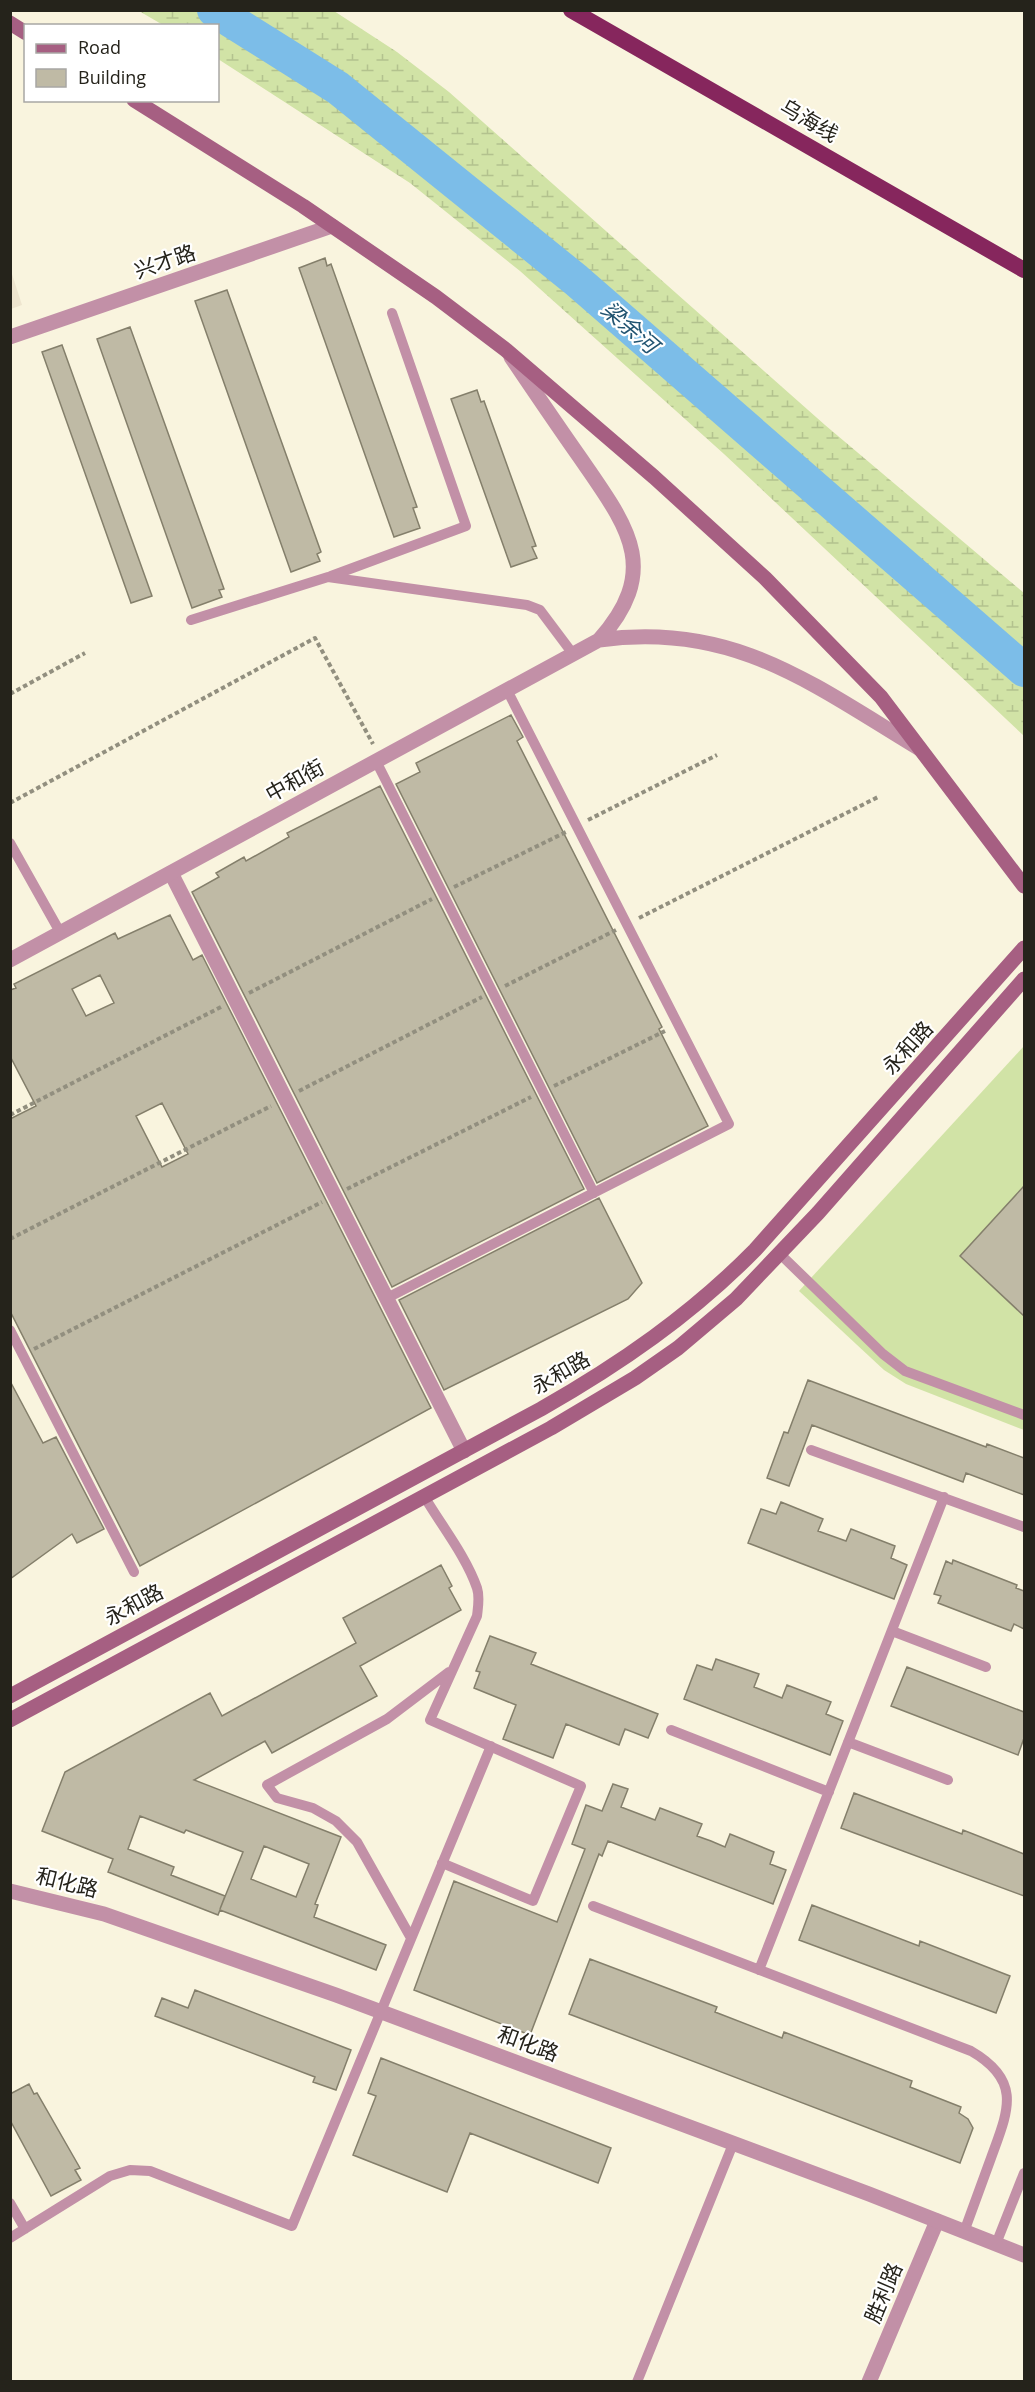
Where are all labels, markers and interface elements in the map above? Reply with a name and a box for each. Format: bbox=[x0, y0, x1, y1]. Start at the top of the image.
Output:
legend bbox=[24, 24, 219, 102]
text: Road bbox=[78, 35, 121, 59]
text: Building bbox=[78, 65, 146, 89]
street label: 乌海线 bbox=[775, 92, 844, 148]
street label: 兴才路 bbox=[130, 238, 199, 285]
water label: 梁余河 bbox=[596, 293, 668, 362]
street label: 中和街 bbox=[260, 753, 329, 808]
street label: 永和路 bbox=[876, 1015, 939, 1080]
street label: 永和路 bbox=[526, 1344, 595, 1400]
street label: 永和路 bbox=[99, 1577, 168, 1631]
street label: 和化路 bbox=[33, 1861, 101, 1903]
street label: 和化路 bbox=[494, 2019, 563, 2067]
street label: 胜利路 bbox=[858, 2258, 908, 2327]

